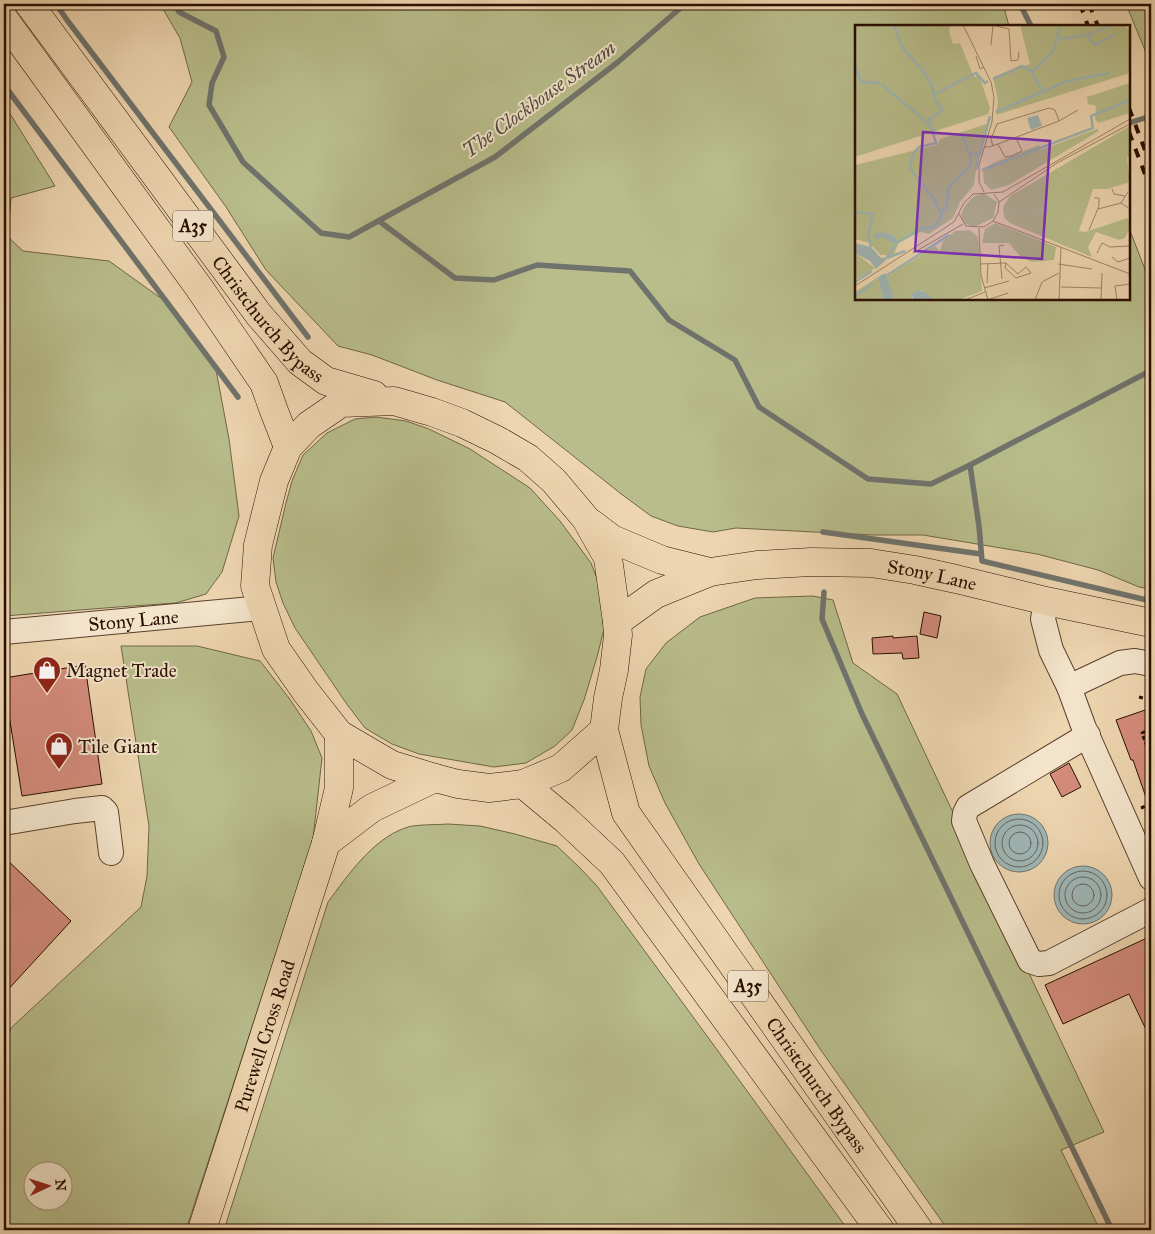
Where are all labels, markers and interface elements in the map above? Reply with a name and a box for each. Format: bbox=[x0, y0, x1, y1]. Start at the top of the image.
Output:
inset map bbox=[855, 25, 1130, 300]
water label: The Clockhouse Stream bbox=[458, 35, 620, 163]
road number: A35 bbox=[173, 210, 213, 242]
street label: Christchurch Bypass bbox=[207, 251, 329, 387]
street label: Stony Lane bbox=[886, 554, 979, 595]
street label: Stony Lane bbox=[87, 604, 180, 636]
shop icon: Magnet Trade bbox=[32, 655, 62, 694]
place label: Magnet Trade bbox=[66, 659, 177, 683]
shop icon: Tile Giant bbox=[44, 731, 74, 770]
place label: Tile Giant bbox=[78, 735, 158, 758]
street label: Purewell Cross Road bbox=[229, 956, 300, 1115]
road number: A35 bbox=[728, 970, 768, 1001]
street label: Christchurch Bypass bbox=[761, 1013, 873, 1157]
north arrow bbox=[22, 1162, 72, 1212]
text: N bbox=[52, 1179, 69, 1192]

